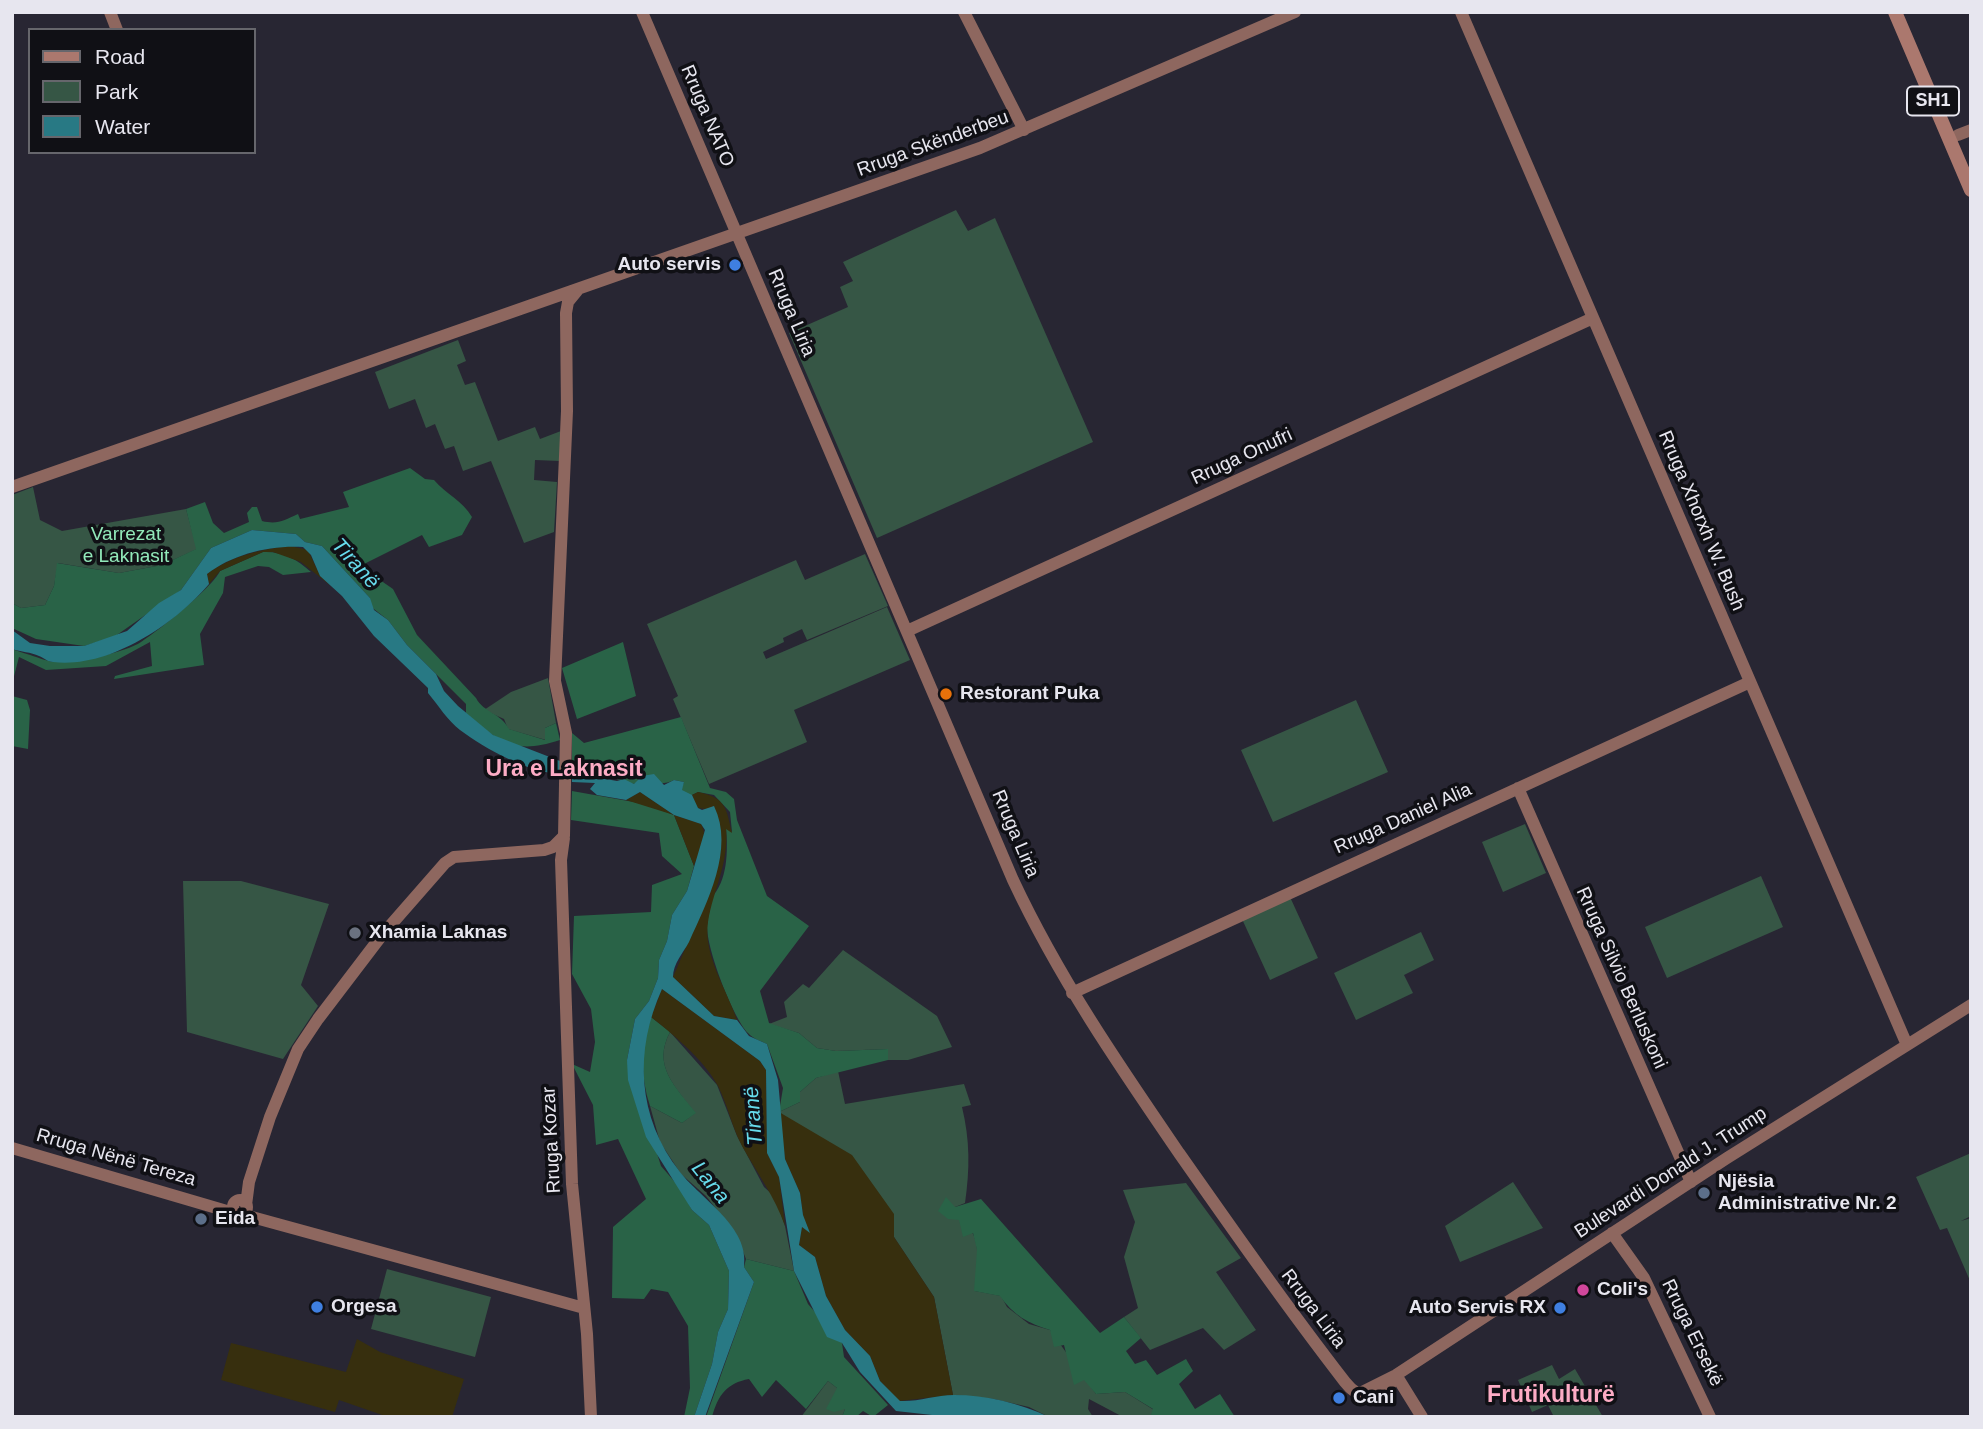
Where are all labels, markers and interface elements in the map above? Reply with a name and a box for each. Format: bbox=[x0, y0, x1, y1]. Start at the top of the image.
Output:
legend bbox=[28, 28, 256, 154]
text: Road bbox=[95, 45, 145, 68]
street label: Rruga NATO bbox=[675, 62, 739, 170]
text: Park bbox=[95, 80, 138, 103]
road number: SH1 bbox=[1907, 86, 1959, 116]
street label: Rruga Skënderbeu bbox=[854, 106, 1012, 182]
text: Water bbox=[95, 115, 150, 138]
place label: Auto servis bbox=[618, 254, 721, 276]
marker: Auto servis bbox=[727, 257, 743, 273]
street label: Rruga Liria bbox=[762, 266, 820, 360]
street label: Rruga Onufri bbox=[1188, 424, 1296, 490]
street label: Rruga Xhorxh W. Bush bbox=[1653, 428, 1749, 614]
park label: Varrezat e Laknasit bbox=[83, 524, 169, 568]
water label: Tiranë bbox=[326, 534, 384, 594]
place label: Restorant Puka bbox=[960, 683, 1099, 705]
marker: Restorant Puka bbox=[938, 686, 954, 702]
district label: Ura e Laknasit bbox=[485, 756, 643, 784]
street label: Rruga Daniel Alia bbox=[1331, 779, 1475, 859]
street label: Rruga Liria bbox=[986, 787, 1044, 881]
street label: Rruga Silvio Berluskoni bbox=[1571, 884, 1671, 1072]
place label: Xhamia Laknas bbox=[369, 922, 507, 944]
marker: Xhamia Laknas bbox=[347, 925, 363, 941]
street label: Rruga Kozar bbox=[538, 1086, 566, 1194]
water label: Tiranë bbox=[739, 1086, 769, 1146]
street label: Bulevardi Donald J. Trump bbox=[1571, 1102, 1771, 1244]
street label: Rruga Nënë Tereza bbox=[34, 1124, 198, 1192]
water label: Lana bbox=[686, 1157, 734, 1209]
place label: Njësia Administrative Nr. 2 bbox=[1718, 1171, 1896, 1215]
marker: Njësia Administrative Nr. 2 bbox=[1696, 1185, 1712, 1201]
place label: Eida bbox=[215, 1208, 255, 1230]
marker: Eida bbox=[193, 1211, 209, 1227]
street label: Rruga Liria bbox=[1276, 1265, 1350, 1353]
street label: Rruga Ersekë bbox=[1656, 1276, 1728, 1390]
place label: Coli's bbox=[1597, 1279, 1648, 1301]
marker: Coli's bbox=[1575, 1282, 1591, 1298]
place label: Orgesa bbox=[331, 1296, 396, 1318]
place label: Auto Servis RX bbox=[1409, 1297, 1546, 1319]
marker: Orgesa bbox=[309, 1299, 325, 1315]
marker: Auto Servis RX bbox=[1552, 1300, 1568, 1316]
district label: Frutikulturë bbox=[1487, 1382, 1615, 1410]
place label: Cani bbox=[1353, 1387, 1394, 1409]
marker: Cani bbox=[1331, 1390, 1347, 1406]

